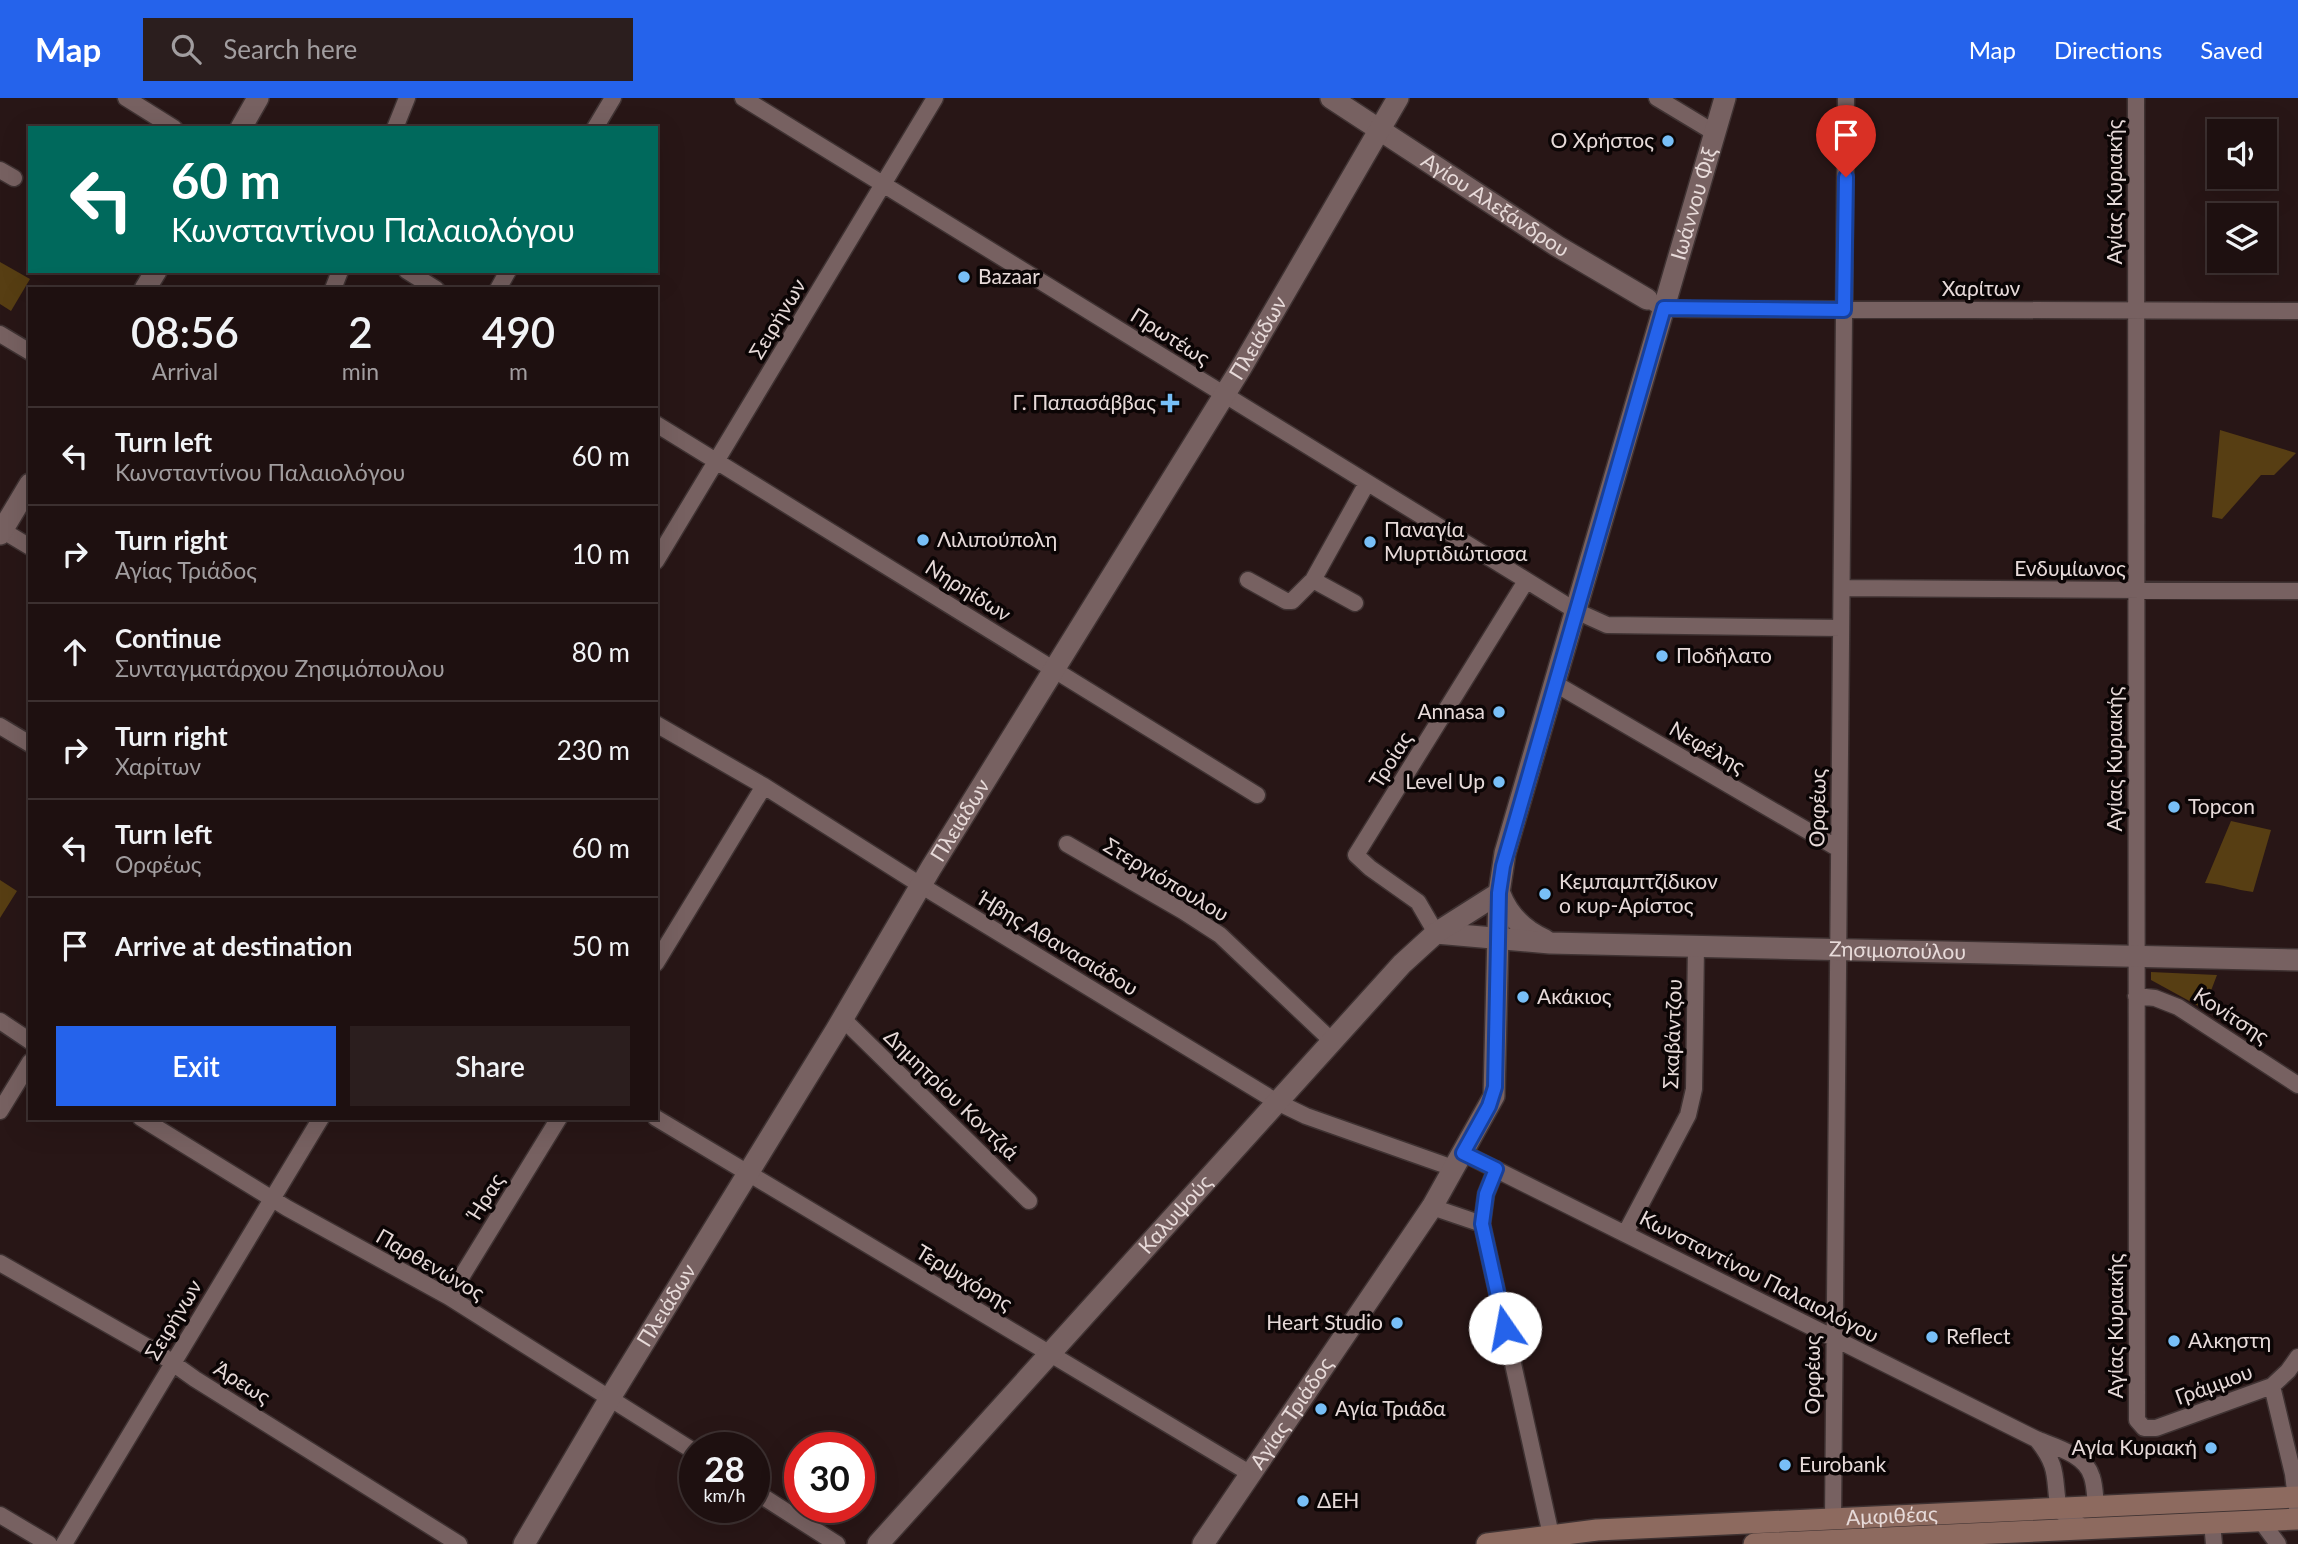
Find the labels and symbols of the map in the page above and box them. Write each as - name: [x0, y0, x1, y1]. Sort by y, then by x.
- pin: [1816, 105, 1876, 177]
- street label: Αγίας Κυριακής: [2101, 119, 2126, 264]
- place label: Ο Χρήστος: [1551, 127, 1654, 152]
- marker: Ο Χρήστος: [1660, 133, 1676, 149]
- street label: Ιωάννου Φιξ: [1664, 144, 1721, 263]
- street label: Αγίου Αλεξάνδρου: [1417, 147, 1574, 261]
- place label: Bazaar: [978, 263, 1040, 288]
- marker: Bazaar: [956, 269, 972, 285]
- street label: Σειρήνων: [743, 274, 810, 363]
- street label: Χαρίτων: [1942, 275, 2021, 300]
- street label: Πλειάδων: [1223, 291, 1291, 384]
- street label: Πρωτέως: [1127, 302, 1215, 370]
- place label: Γ. Παπασάββας: [1012, 389, 1156, 414]
- marker: Γ. Παπασάββας: [1162, 395, 1178, 411]
- place label: Παναγία Μυρτιδιώτισσα: [1384, 516, 1528, 565]
- place label: Λιλιπούπολη: [937, 526, 1057, 551]
- marker: Λιλιπούπολη: [915, 532, 931, 548]
- marker: Παναγία Μυρτιδιώτισσα: [1362, 534, 1378, 550]
- street label: Νηρηίδων: [921, 554, 1016, 626]
- street label: Ενδυμίωνος: [2014, 555, 2126, 580]
- place label: Ποδήλατο: [1676, 642, 1772, 667]
- marker: Ποδήλατο: [1654, 648, 1670, 664]
- street label: Αγίας Κυριακής: [2101, 686, 2126, 831]
- place label: Annasa: [1417, 698, 1485, 723]
- marker: Annasa: [1491, 704, 1507, 720]
- street label: Νεφέλης: [1665, 715, 1750, 778]
- street label: Τροίας: [1363, 726, 1417, 792]
- place label: Level Up: [1405, 768, 1485, 793]
- street label: Ορφέως: [1803, 768, 1830, 848]
- street label: Πλειάδων: [924, 774, 994, 866]
- marker: Level Up: [1491, 774, 1507, 790]
- place label: Topcon: [2188, 793, 2255, 818]
- marker: Topcon: [2166, 799, 2182, 815]
- street label: Στεργιόπουλου: [1100, 832, 1234, 926]
- place label: Κεμπαμπτζίδικον ο κυρ-Αρίστος: [1559, 868, 1718, 917]
- street label: Ήβης Αθανασιάδου: [973, 884, 1143, 1000]
- marker: Κεμπαμπτζίδικον ο κυρ-Αρίστος: [1537, 886, 1553, 902]
- street label: Ζησιμοπούλου: [1829, 935, 1966, 963]
- street label: Σκαβάντζου: [1657, 978, 1686, 1089]
- street label: Κονίτσης: [2190, 981, 2274, 1048]
- place label: Ακάκιος: [1537, 983, 1612, 1008]
- marker: Ακάκιος: [1515, 989, 1531, 1005]
- street label: Δημητρίου Κοντζιά: [880, 1023, 1025, 1165]
- street label: Ήρας: [460, 1168, 509, 1226]
- street label: Καλυψούς: [1132, 1169, 1217, 1258]
- street label: Κωνσταντίνου Παλαιολόγου: [1636, 1204, 1883, 1347]
- street label: Παρθενώνος: [372, 1223, 490, 1305]
- street label: Τερψιχόρης: [912, 1238, 1018, 1315]
- street label: Αγίας Κυριακής: [2102, 1253, 2127, 1398]
- street label: Πλειάδων: [631, 1259, 701, 1351]
- street label: Σειρήνων: [139, 1275, 206, 1364]
- position arrow: [1468, 1291, 1542, 1365]
- place label: Heart Studio: [1266, 1309, 1383, 1334]
- marker: Heart Studio: [1389, 1315, 1405, 1331]
- place label: Reflect: [1946, 1323, 2011, 1348]
- place label: Αλκηστη: [2188, 1327, 2271, 1352]
- marker: Reflect: [1924, 1329, 1940, 1345]
- marker: Αλκηστη: [2166, 1333, 2182, 1349]
- street label: Ορφέως: [1799, 1335, 1824, 1415]
- street label: Αγίας Τριάδος: [1244, 1352, 1337, 1473]
- street label: Άρεως: [210, 1355, 276, 1409]
- street label: Γράμμου: [2171, 1358, 2256, 1409]
- place label: Αγία Τριάδα: [1335, 1395, 1446, 1420]
- marker: Αγία Τριάδα: [1313, 1401, 1329, 1417]
- speed limit sign: 30: [784, 1432, 875, 1523]
- place label: Αγία Κυριακή: [2072, 1434, 2197, 1459]
- marker: Αγία Κυριακή: [2203, 1440, 2219, 1456]
- place label: Eurobank: [1799, 1451, 1886, 1476]
- marker: Eurobank: [1777, 1457, 1793, 1473]
- place label: ΔΕΗ: [1317, 1487, 1359, 1512]
- marker: ΔΕΗ: [1295, 1493, 1311, 1509]
- street label: Αμφιθέας: [1845, 1500, 1938, 1529]

